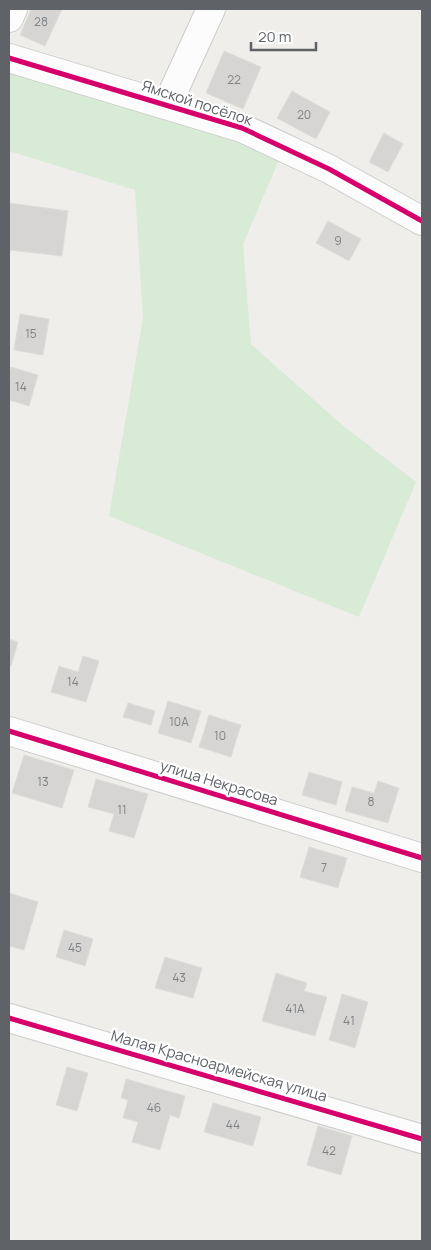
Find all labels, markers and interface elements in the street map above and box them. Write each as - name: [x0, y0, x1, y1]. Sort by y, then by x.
- house number: 28: [34, 13, 48, 30]
- scale bar: [251, 20, 316, 52]
- text: 20 m: [258, 26, 291, 47]
- house number: 22: [227, 71, 241, 88]
- street label: Ямской посёлок: [139, 75, 256, 130]
- house number: 20: [297, 106, 311, 123]
- house number: 9: [334, 232, 342, 249]
- house number: 15: [25, 325, 37, 342]
- house number: 14: [15, 378, 27, 395]
- house number: 14: [67, 673, 79, 690]
- house number: 10А: [169, 713, 189, 730]
- house number: 10: [214, 727, 226, 744]
- street label: улица Некрасова: [158, 755, 281, 810]
- house number: 13: [37, 773, 49, 790]
- house number: 8: [368, 793, 375, 810]
- house number: 11: [117, 801, 127, 818]
- house number: 7: [321, 859, 327, 876]
- house number: 45: [68, 939, 82, 956]
- house number: 43: [172, 969, 186, 986]
- house number: 41А: [285, 1000, 305, 1017]
- house number: 41: [343, 1012, 355, 1029]
- street label: Малая Красноармейская улица: [109, 1025, 330, 1106]
- house number: 46: [147, 1099, 161, 1116]
- house number: 44: [226, 1116, 240, 1133]
- house number: 42: [322, 1142, 336, 1159]

